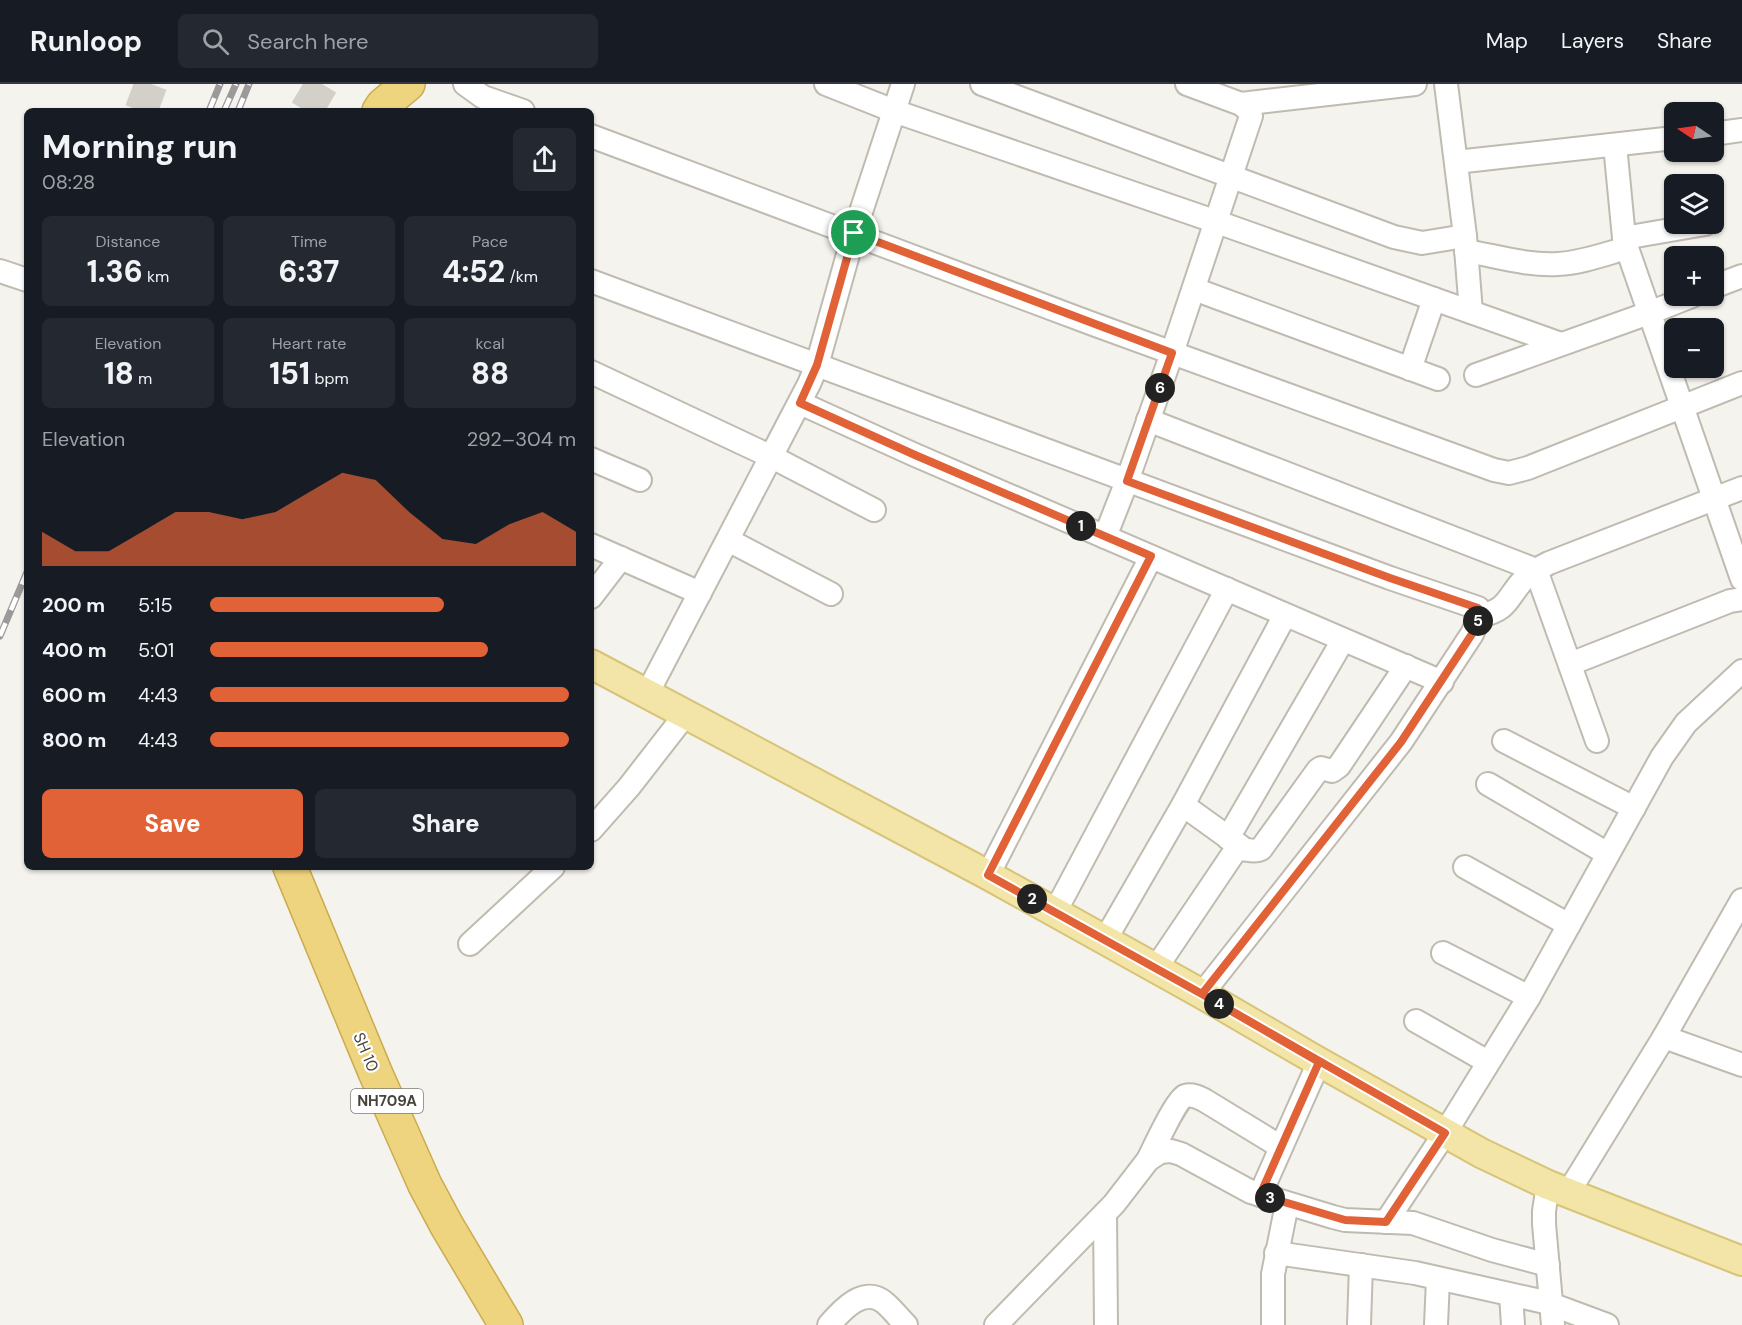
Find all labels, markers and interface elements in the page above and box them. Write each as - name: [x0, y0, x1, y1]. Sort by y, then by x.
- search box: [178, 14, 598, 68]
- text: Runloop: [30, 23, 142, 60]
- icon: search: [199, 25, 232, 58]
- text: Search here: [247, 27, 369, 56]
- text: Map: [1486, 27, 1528, 55]
- text: Layers: [1561, 27, 1624, 55]
- text: Share: [1657, 27, 1712, 55]
- north arrow: [1664, 102, 1724, 162]
- map controls: [1664, 102, 1724, 378]
- text: Morning run: [42, 125, 237, 168]
- button: share: [513, 128, 576, 191]
- text: 08:28: [42, 169, 95, 195]
- button: layers: [1664, 174, 1724, 234]
- pin: [828, 207, 879, 258]
- icon: arrive: [837, 216, 870, 249]
- text: Distance: [96, 231, 160, 252]
- text: Time: [291, 231, 327, 252]
- text: Pace: [472, 231, 508, 252]
- button: +: [1664, 246, 1724, 306]
- text: 1.36: [87, 252, 143, 291]
- text: 6:37: [279, 252, 339, 291]
- text: 4:52: [442, 252, 505, 291]
- text: km: [143, 266, 169, 287]
- text: /km: [505, 266, 538, 287]
- button: −: [1664, 318, 1724, 378]
- text: Elevation: [95, 333, 161, 354]
- text: Heart rate: [272, 333, 346, 354]
- text: kcal: [476, 333, 504, 354]
- text: 18: [104, 354, 134, 393]
- text: 151: [269, 354, 310, 393]
- text: 88: [471, 354, 509, 393]
- text: m: [134, 368, 152, 389]
- text: bpm: [310, 368, 349, 389]
- pin: 6: [1145, 373, 1175, 403]
- text: 6: [1155, 377, 1165, 398]
- text: Elevation: [42, 426, 125, 452]
- text: 292–304 m: [467, 426, 576, 452]
- pin: 1: [1066, 511, 1096, 541]
- text: 1: [1078, 515, 1084, 536]
- text: 200 m: [42, 592, 105, 618]
- text: 5:15: [138, 592, 173, 618]
- pin: 5: [1463, 606, 1493, 636]
- text: 5: [1473, 610, 1483, 631]
- text: 400 m: [42, 637, 107, 663]
- text: 5:01: [138, 637, 174, 663]
- text: 600 m: [42, 682, 106, 708]
- text: 4:43: [138, 682, 178, 708]
- text: 800 m: [42, 727, 106, 753]
- text: 4:43: [138, 727, 178, 753]
- button: Save: [42, 789, 303, 858]
- button: Share: [315, 789, 576, 858]
- pin: 2: [1017, 884, 1047, 914]
- text: 2: [1027, 888, 1037, 909]
- pin: 4: [1204, 989, 1234, 1019]
- text: 4: [1214, 993, 1224, 1014]
- street label: SH 10: [348, 1029, 384, 1075]
- road number: NH709A: [351, 1089, 423, 1113]
- pin: 3: [1255, 1183, 1285, 1213]
- text: 3: [1265, 1187, 1275, 1208]

